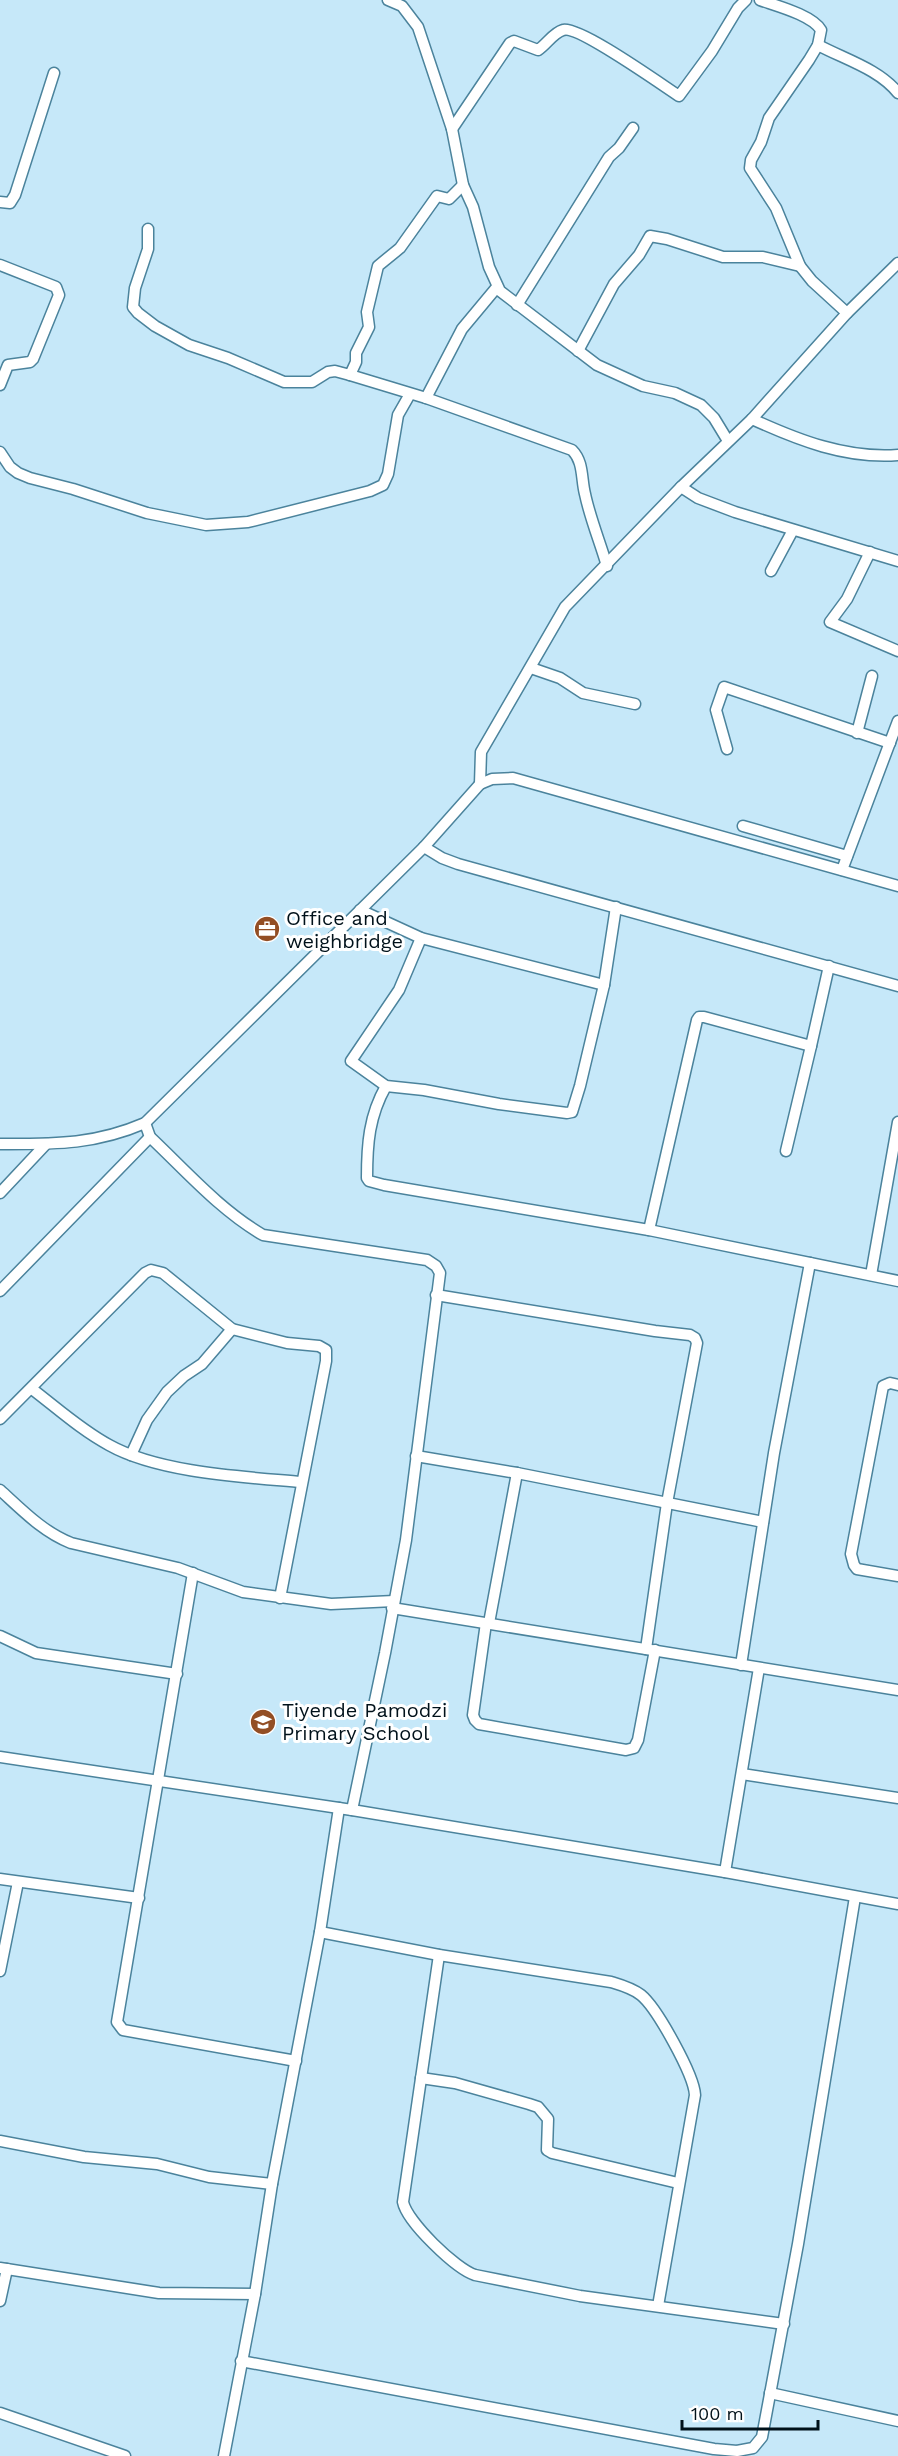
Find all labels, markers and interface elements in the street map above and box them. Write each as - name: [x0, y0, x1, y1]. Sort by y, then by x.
- place label: Office and weighbridge: [286, 906, 403, 953]
- office icon: Office and weighbridge: [252, 914, 282, 944]
- place label: Tiyende Pamodzi Primary School: [282, 1698, 447, 1745]
- school or university icon: Tiyende Pamodzi Primary School: [248, 1707, 278, 1737]
- scale bar: [682, 2393, 818, 2431]
- text: 100 m: [691, 2403, 744, 2424]

